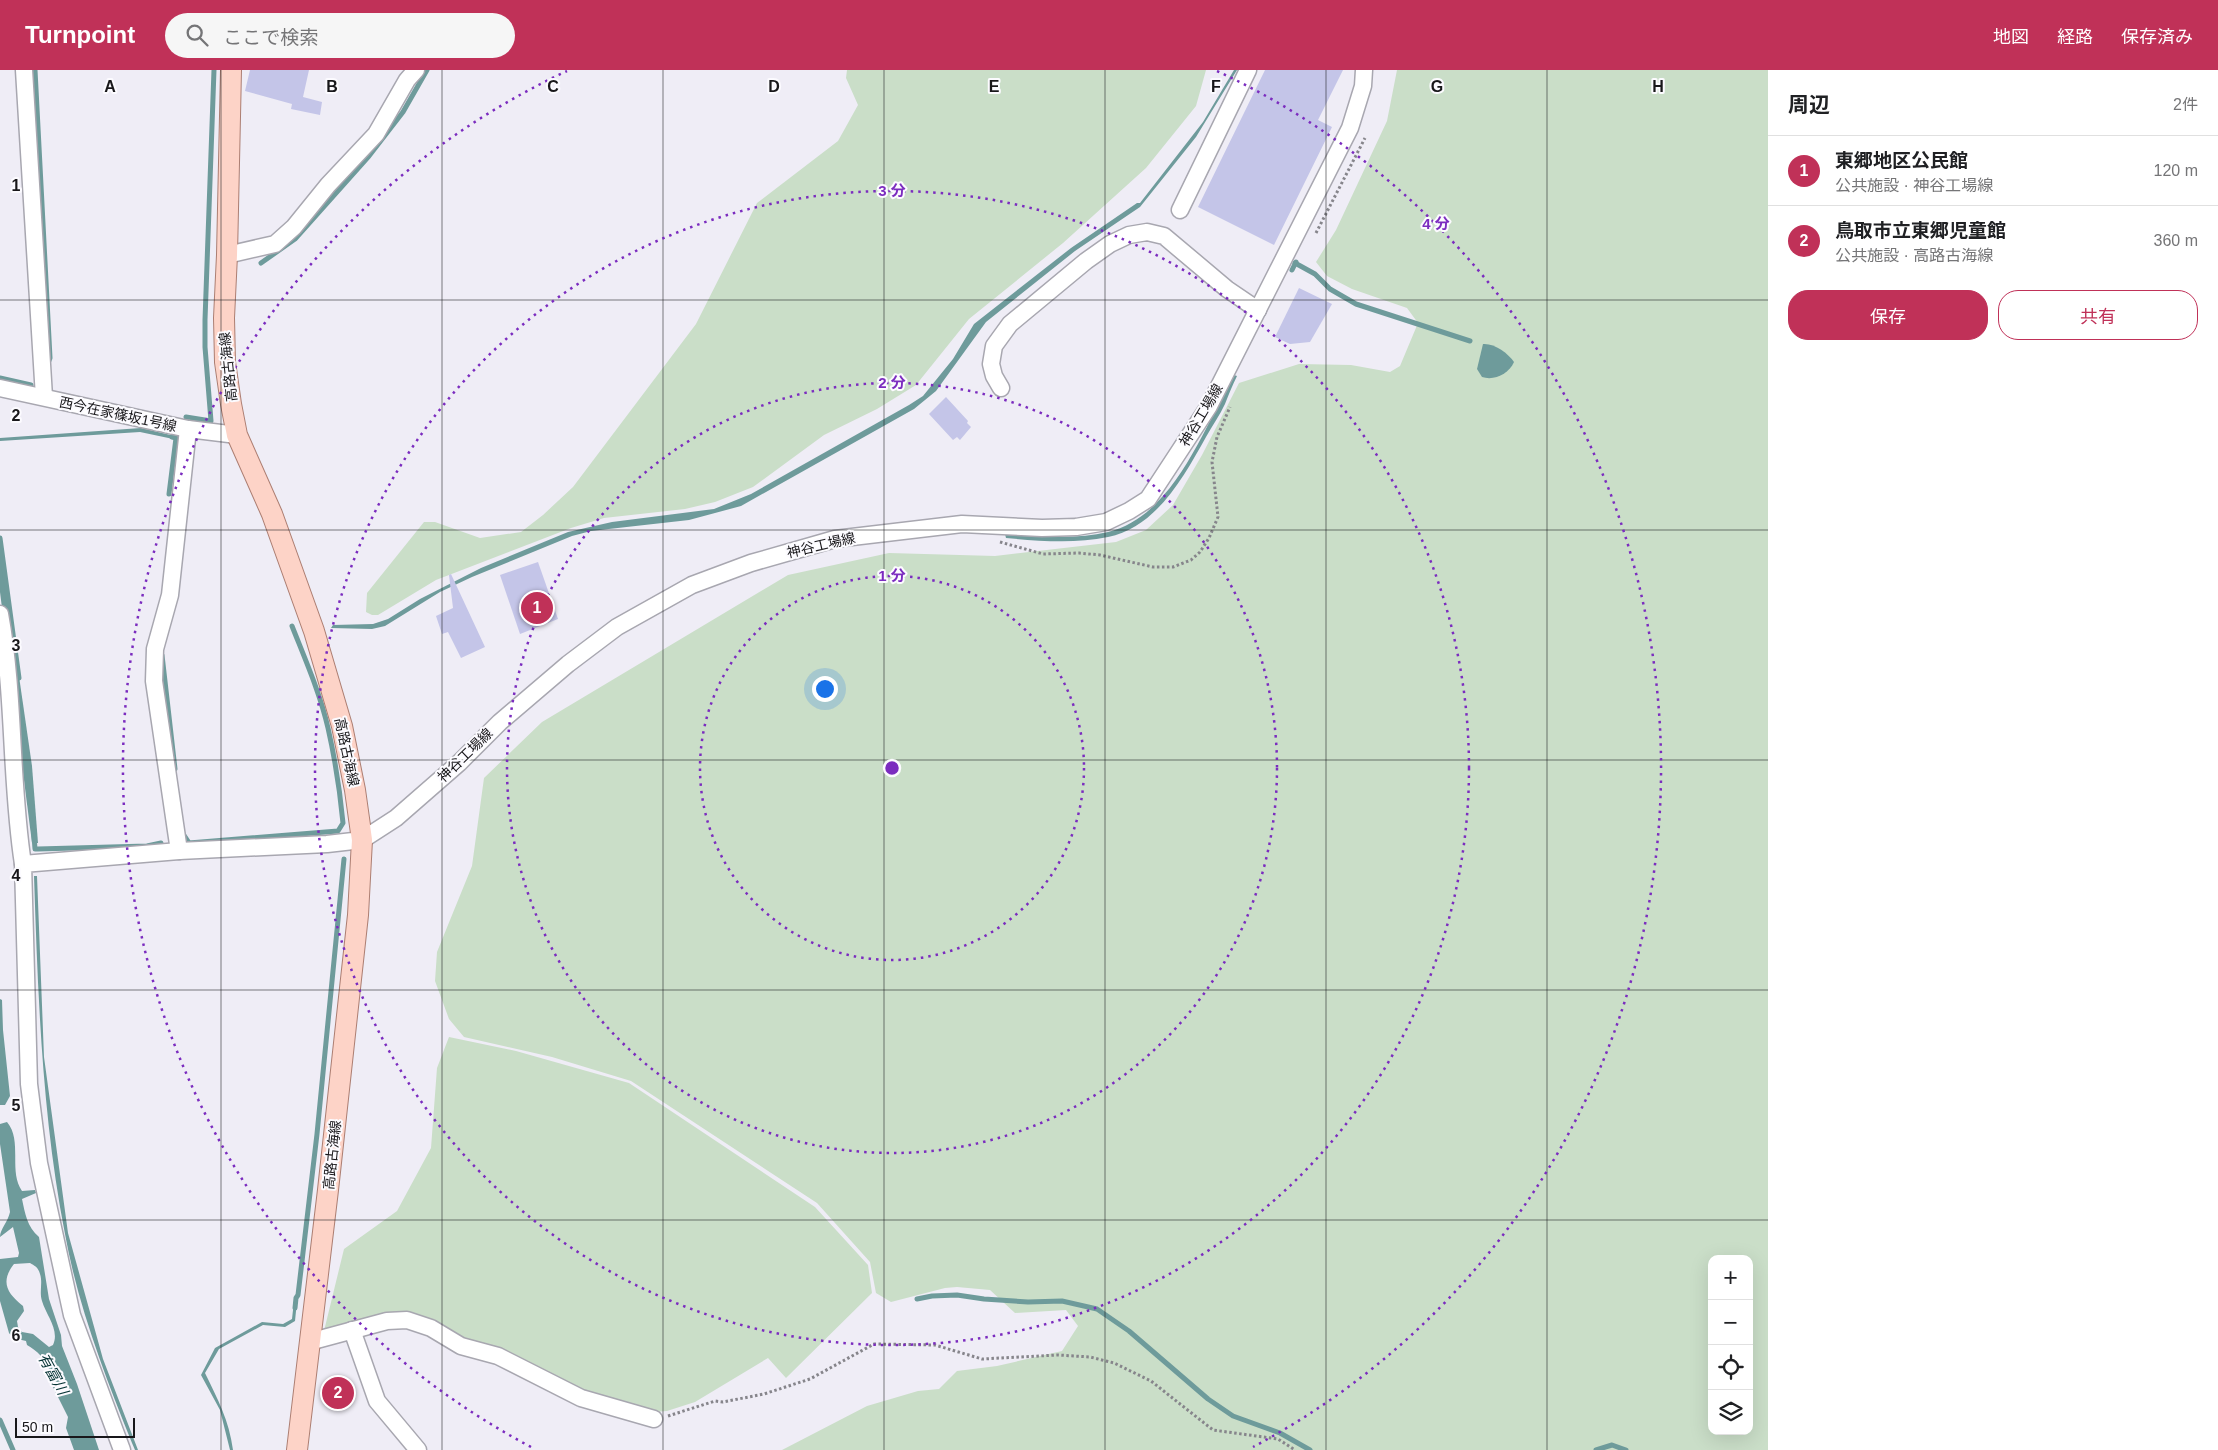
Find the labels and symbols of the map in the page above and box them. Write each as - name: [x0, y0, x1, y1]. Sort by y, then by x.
- text: A: [104, 78, 116, 95]
- text: B: [326, 78, 338, 95]
- text: C: [547, 78, 559, 95]
- text: D: [768, 78, 780, 95]
- text: E: [989, 78, 1000, 95]
- text: F: [1211, 78, 1221, 95]
- text: G: [1431, 78, 1443, 95]
- text: H: [1652, 78, 1664, 95]
- text: 1: [12, 177, 21, 194]
- text: 3 分: [878, 182, 906, 199]
- text: 4 分: [1422, 215, 1450, 232]
- street label: 高路古海線: [216, 331, 240, 403]
- text: 2 分: [878, 374, 906, 391]
- street label: 神谷工場線: [1176, 381, 1226, 449]
- street label: 西今在家篠坂1号線: [58, 394, 178, 434]
- text: 2: [12, 407, 21, 424]
- street label: 神谷工場線: [785, 529, 857, 561]
- text: 1 分: [878, 567, 906, 584]
- pin: 1: [521, 589, 553, 627]
- text: 3: [12, 637, 21, 654]
- your location: [812, 676, 838, 702]
- street label: 高路古海線: [332, 716, 362, 788]
- street label: 神谷工場線: [434, 725, 496, 785]
- centre of rings: [883, 759, 901, 777]
- text: 4: [12, 867, 21, 884]
- text: 5: [12, 1097, 21, 1114]
- street label: 高路古海線: [320, 1119, 344, 1191]
- text: 6: [12, 1327, 21, 1344]
- water label: 有富川: [35, 1350, 73, 1399]
- pin: 2: [322, 1374, 354, 1412]
- scale bar: [15, 1415, 135, 1438]

